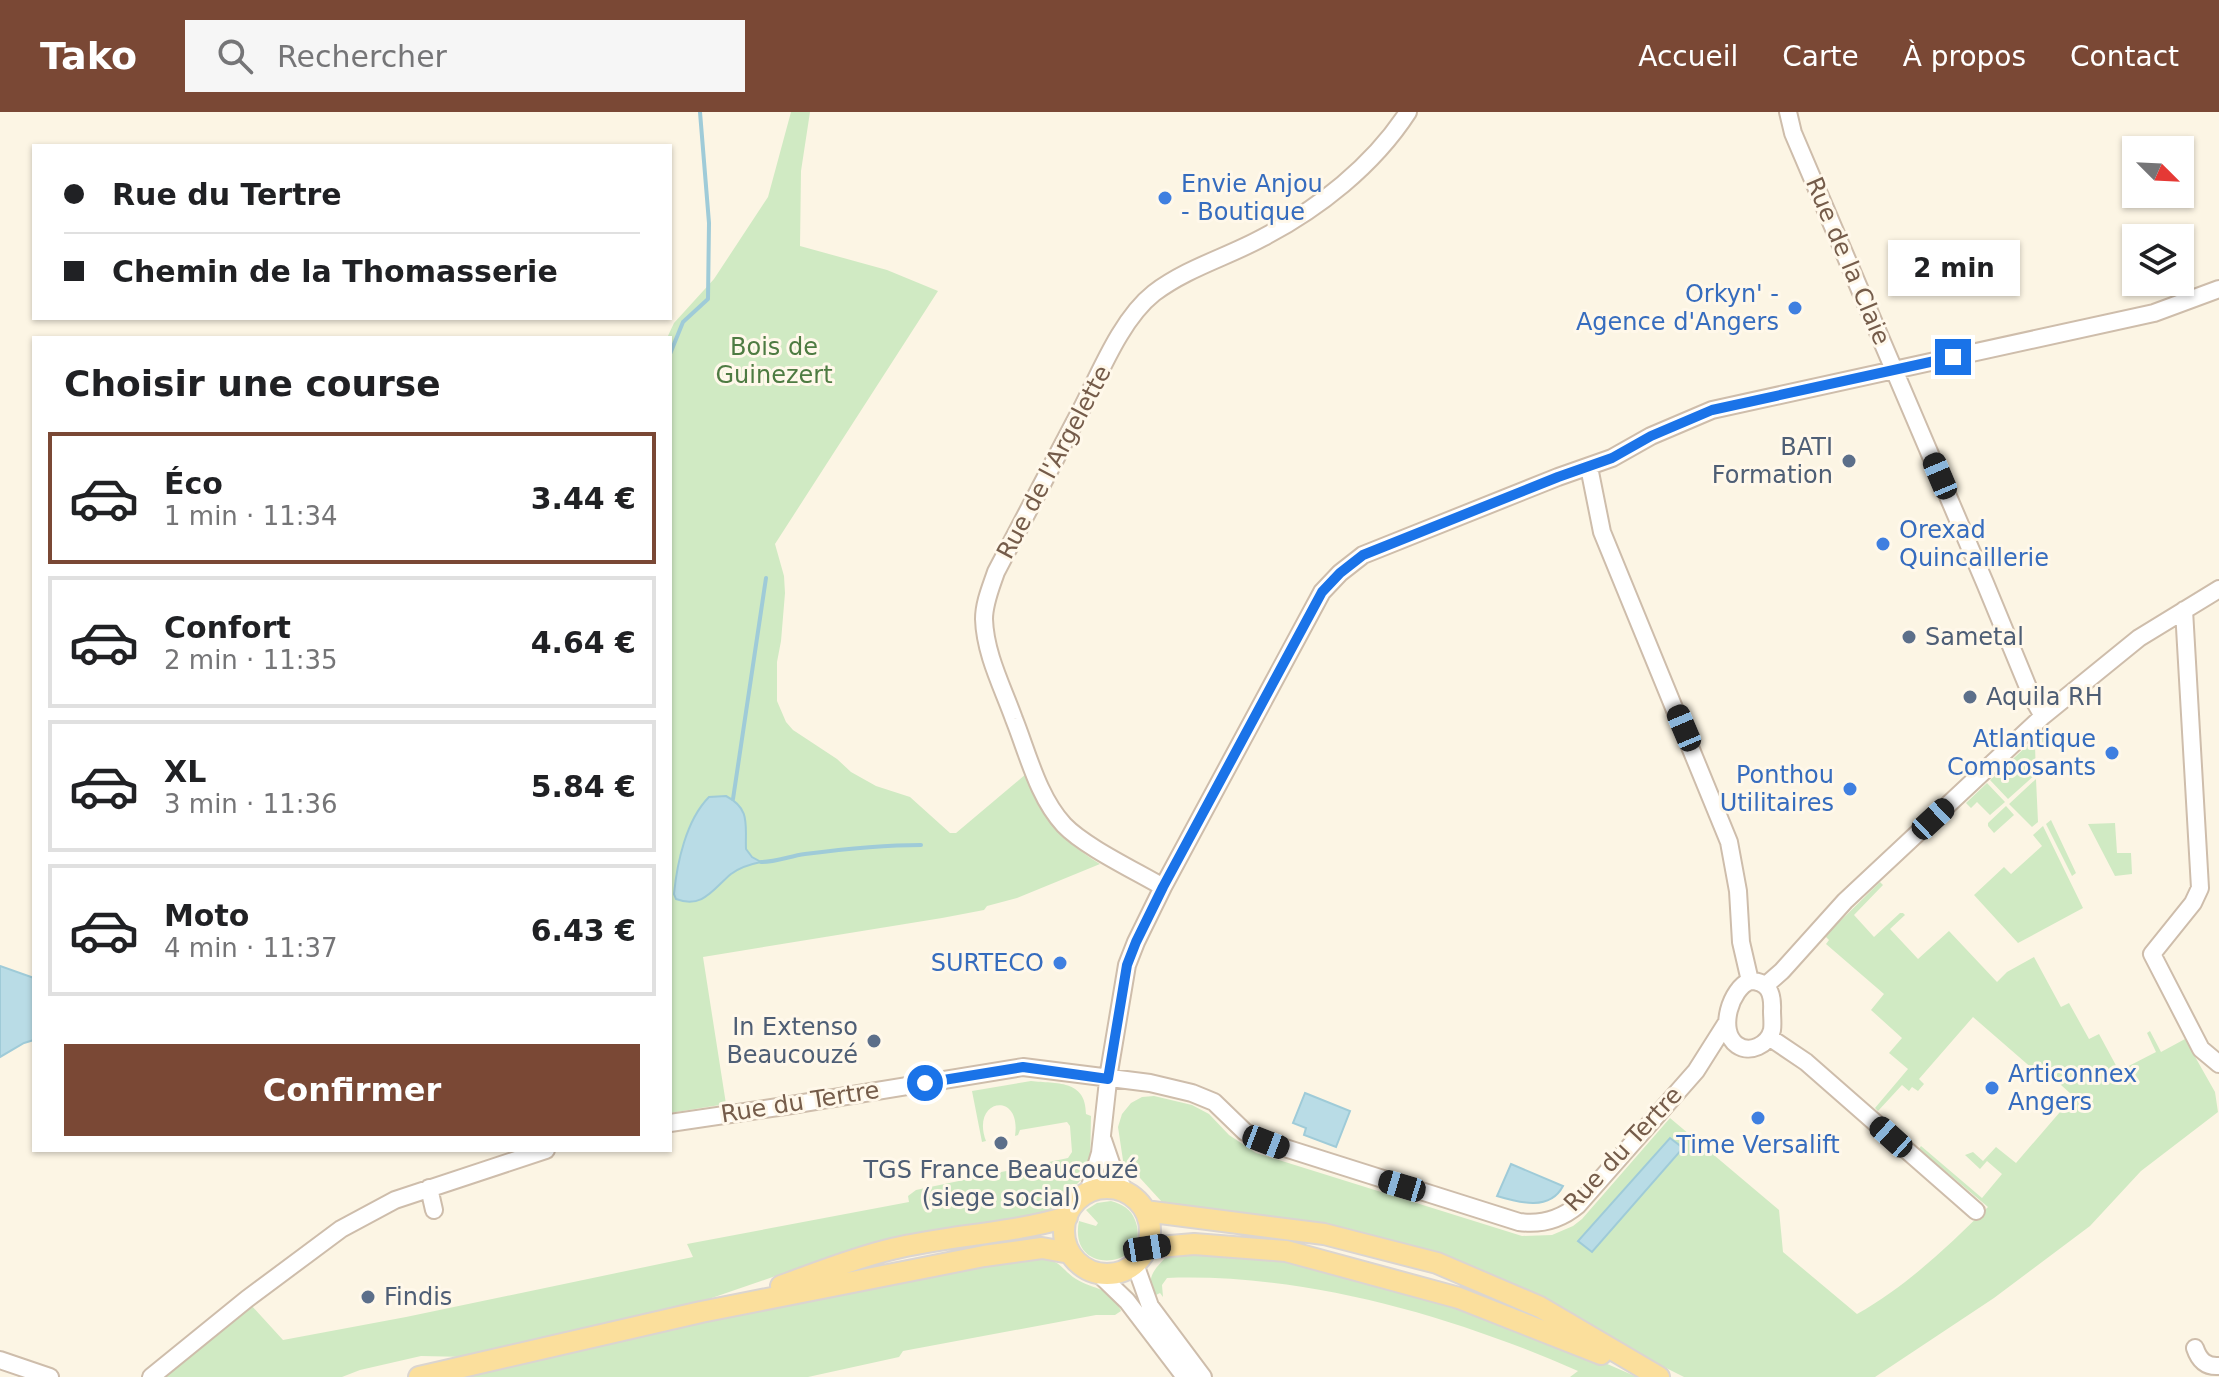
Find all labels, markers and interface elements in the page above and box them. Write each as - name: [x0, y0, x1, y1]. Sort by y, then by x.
- search box: [185, 20, 745, 92]
- text: Tako: [40, 34, 137, 78]
- icon: search: [213, 34, 257, 78]
- text: Rechercher: [277, 39, 447, 74]
- text: Accueil: [1638, 40, 1738, 73]
- text: Carte: [1782, 40, 1859, 73]
- text: À propos: [1903, 40, 2026, 73]
- text: Contact: [2070, 40, 2179, 73]
- north arrow: [2122, 136, 2194, 208]
- map controls: [2122, 136, 2194, 296]
- place label: Envie Anjou - Boutique: [1181, 170, 1323, 226]
- street label: Rue de la Claie: [1800, 173, 1896, 349]
- text: Rue du Tertre: [112, 177, 342, 212]
- marker: Envie Anjou - Boutique: [1156, 189, 1174, 207]
- button: layers: [2122, 224, 2194, 296]
- callout: 2 min: [1887, 241, 2019, 297]
- text: 2 min: [1913, 253, 1995, 283]
- text: Chemin de la Thomasserie: [112, 254, 558, 289]
- place label: Orkyn' - Agence d'Angers: [1576, 280, 1779, 336]
- marker: Orkyn' - Agence d'Angers: [1786, 299, 1804, 317]
- park label: Bois de Guinezert: [715, 333, 833, 389]
- route end: [1935, 339, 1971, 375]
- street label: Rue de l'Argelette: [991, 361, 1117, 563]
- text: Choisir une course: [64, 363, 441, 404]
- place label: BATI Formation: [1712, 433, 1833, 489]
- car: [1920, 449, 1960, 503]
- marker: BATI Formation: [1840, 452, 1858, 470]
- icon: car: [68, 462, 140, 534]
- text: Éco: [164, 466, 223, 501]
- text: 3.44 €: [531, 481, 636, 516]
- text: 1 min · 11:34: [164, 501, 338, 531]
- place label: Orexad Quincaillerie: [1899, 516, 2049, 572]
- marker: Orexad Quincaillerie: [1874, 535, 1892, 553]
- icon: car: [68, 606, 140, 678]
- text: Confort: [164, 610, 291, 645]
- place label: Sametal: [1925, 623, 2024, 651]
- text: 4.64 €: [531, 625, 636, 660]
- marker: Sametal: [1900, 628, 1918, 646]
- text: 2 min · 11:35: [164, 645, 338, 675]
- place label: Aquila RH: [1986, 683, 2103, 711]
- marker: Aquila RH: [1961, 688, 1979, 706]
- car: [1664, 701, 1704, 755]
- place label: Atlantique Composants: [1947, 725, 2096, 781]
- marker: Atlantique Composants: [2103, 744, 2121, 762]
- icon: car: [68, 750, 140, 822]
- text: XL: [164, 754, 206, 789]
- place label: Ponthou Utilitaires: [1720, 761, 1834, 817]
- text: 5.84 €: [531, 769, 636, 804]
- marker: Ponthou Utilitaires: [1841, 780, 1859, 798]
- text: 3 min · 11:36: [164, 789, 338, 819]
- car: [1907, 794, 1959, 844]
- icon: car: [68, 894, 140, 966]
- text: Moto: [164, 898, 249, 933]
- text: 6.43 €: [531, 913, 636, 948]
- text: 4 min · 11:37: [164, 933, 338, 963]
- place label: SURTECO: [931, 949, 1044, 977]
- marker: SURTECO: [1051, 954, 1069, 972]
- place label: In Extenso Beaucouzé: [726, 1013, 858, 1069]
- marker: In Extenso Beaucouzé: [865, 1032, 883, 1050]
- button: Confirmer: [64, 1044, 640, 1136]
- place label: Articonnex Angers: [2008, 1060, 2137, 1116]
- route start: [907, 1065, 943, 1101]
- street label: Rue du Tertre: [719, 1076, 881, 1128]
- marker: Articonnex Angers: [1983, 1079, 2001, 1097]
- street label: Rue du Tertre: [1558, 1081, 1688, 1217]
- marker: Time Versalift: [1749, 1109, 1767, 1127]
- car: [1865, 1112, 1917, 1162]
- car: [1239, 1122, 1293, 1162]
- place label: Time Versalift: [1675, 1131, 1840, 1159]
- marker: TGS France Beaucouzé (siege social): [992, 1134, 1010, 1152]
- place label: TGS France Beaucouzé (siege social): [862, 1156, 1139, 1212]
- car: [1376, 1168, 1428, 1204]
- car: [1121, 1232, 1173, 1264]
- place label: Findis: [384, 1283, 452, 1311]
- marker: Findis: [359, 1288, 377, 1306]

